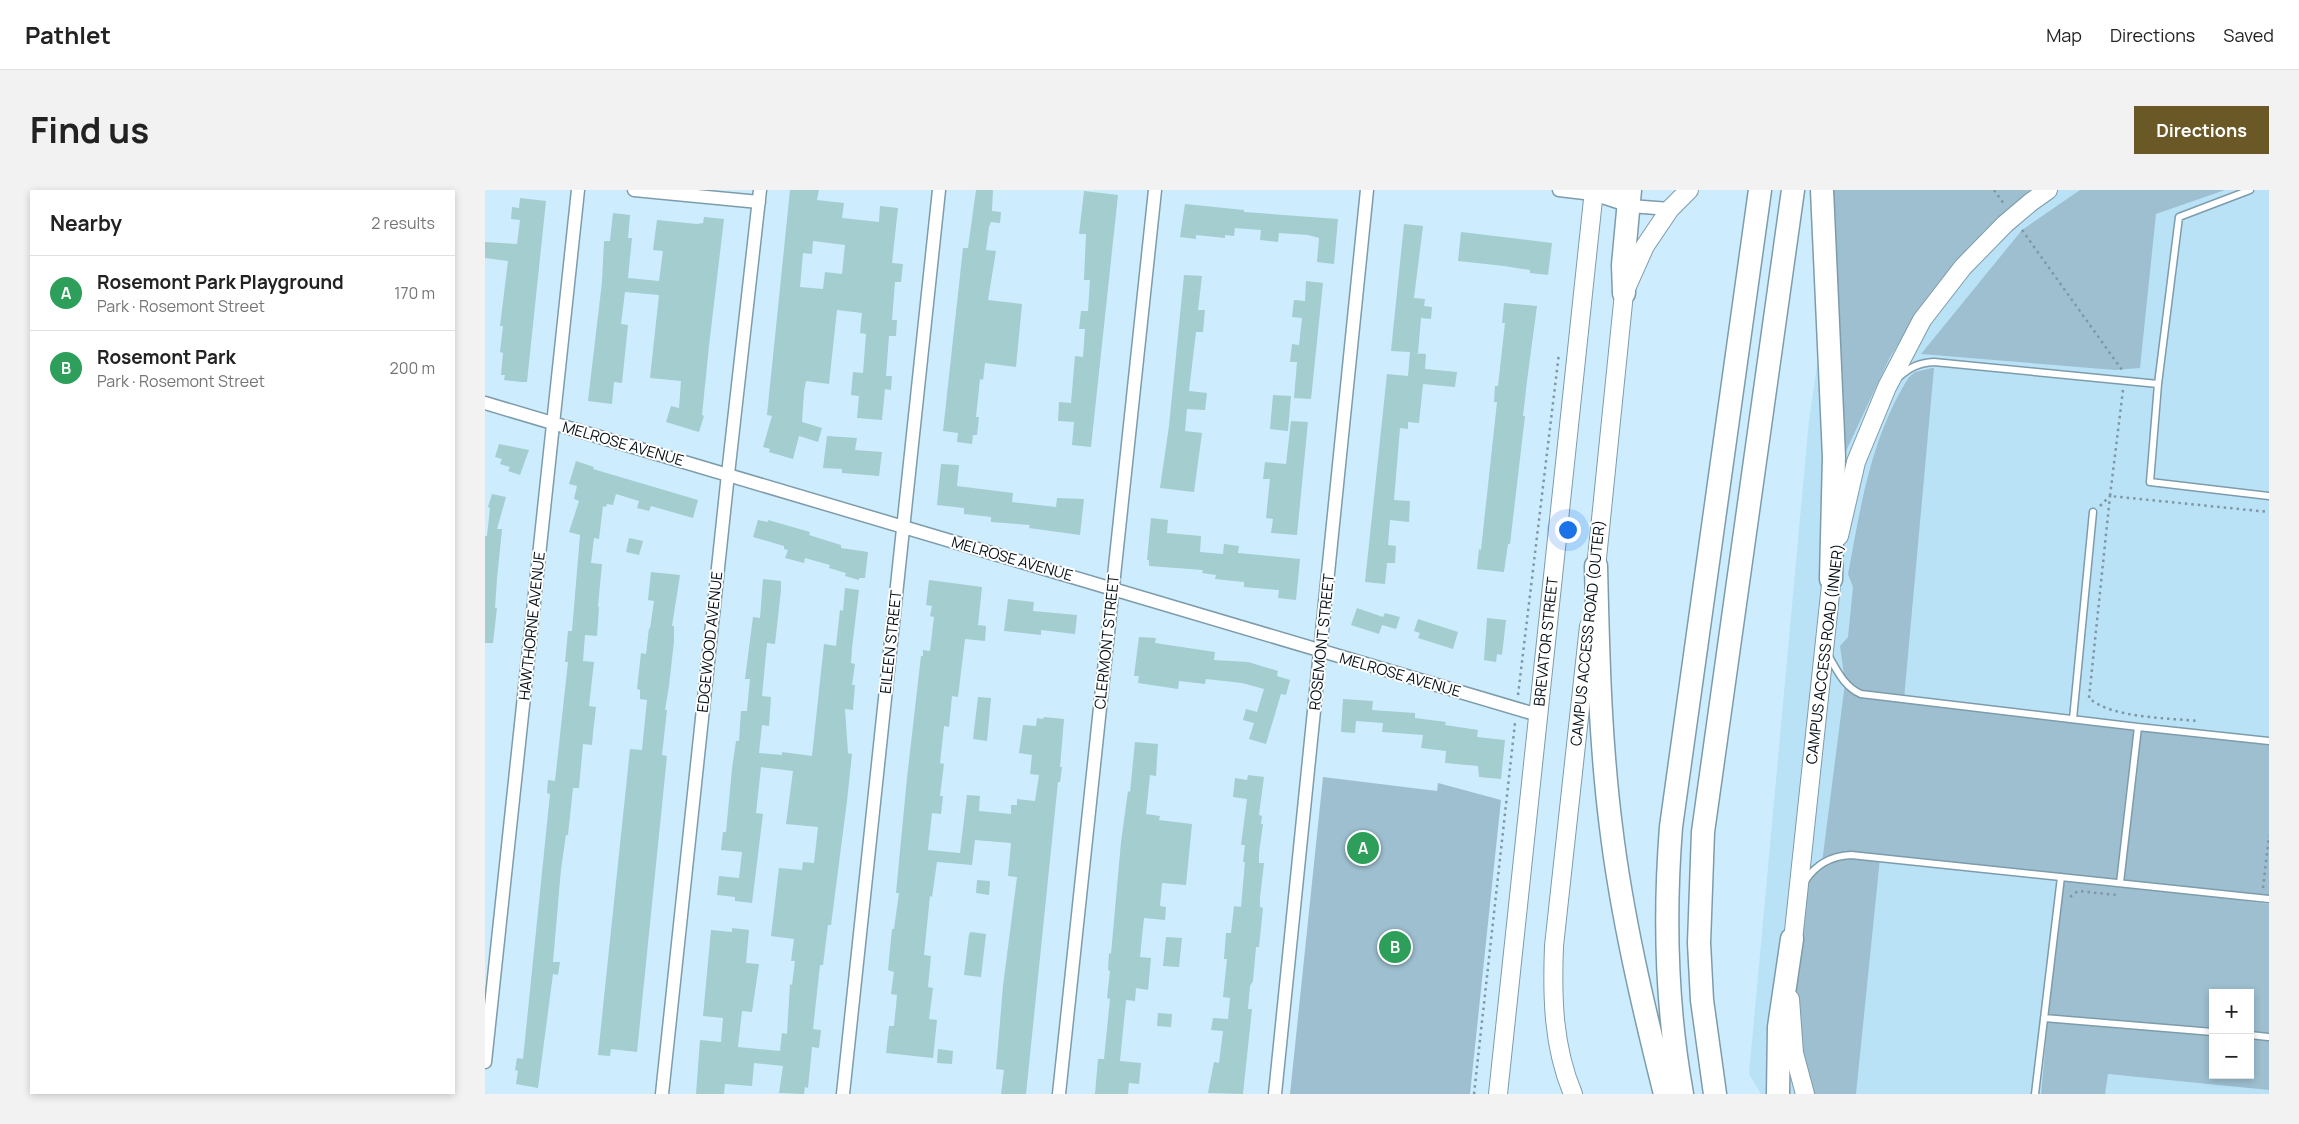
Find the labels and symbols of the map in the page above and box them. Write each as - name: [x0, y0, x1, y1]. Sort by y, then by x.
- street label: MELROSE AVENUE: [560, 416, 686, 471]
- your location: [1555, 517, 1581, 543]
- street label: CAMPUS ACCESS ROAD (OUTER): [1565, 519, 1610, 747]
- street label: MELROSE AVENUE: [949, 531, 1075, 586]
- street label: CAMPUS ACCESS ROAD (INNER): [1801, 543, 1848, 765]
- street label: HAWTHORNE AVENUE: [513, 551, 550, 701]
- street label: EDGEWOOD AVENUE: [692, 570, 727, 713]
- street label: ROSEMONT STREET: [1304, 573, 1339, 711]
- street label: CLERMONT STREET: [1089, 574, 1124, 710]
- street label: BREVATOR STREET: [1528, 576, 1563, 707]
- street label: EILEEN STREET: [875, 589, 906, 695]
- street label: MELROSE AVENUE: [1337, 647, 1463, 702]
- pin: A: [1347, 829, 1379, 867]
- pin: B: [1379, 928, 1411, 966]

